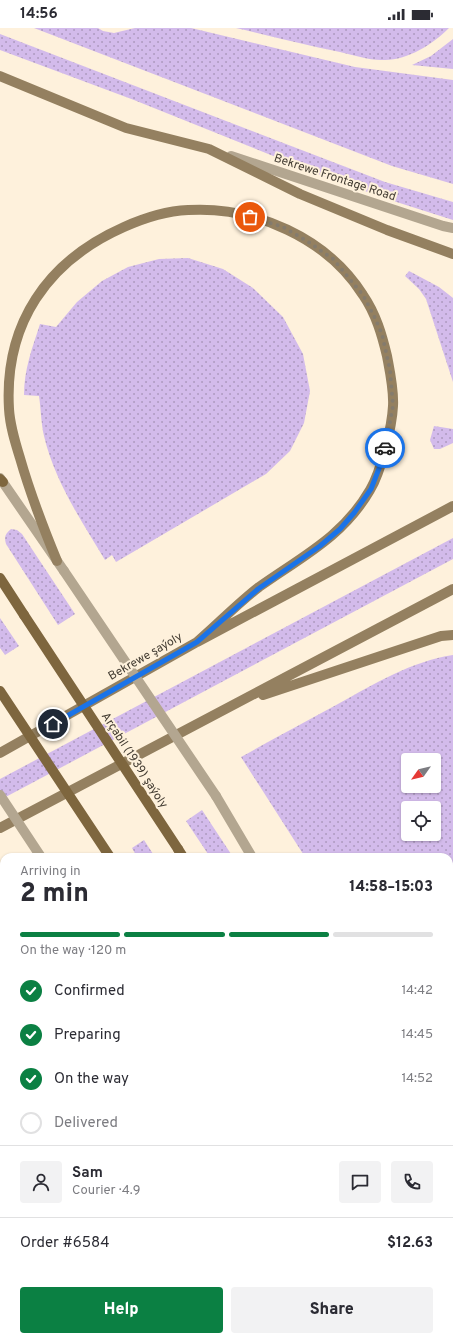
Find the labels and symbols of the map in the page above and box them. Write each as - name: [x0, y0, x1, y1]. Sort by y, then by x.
- street label: Bekrewe Frontage Road: [272, 151, 398, 205]
- pin: [233, 200, 267, 234]
- courier: [365, 428, 405, 468]
- street label: Bekrewe şaýoly: [105, 629, 186, 685]
- pin: [36, 707, 70, 741]
- street label: Arçabil (1939) şaýoly: [97, 710, 171, 812]
- north arrow: [401, 753, 441, 793]

